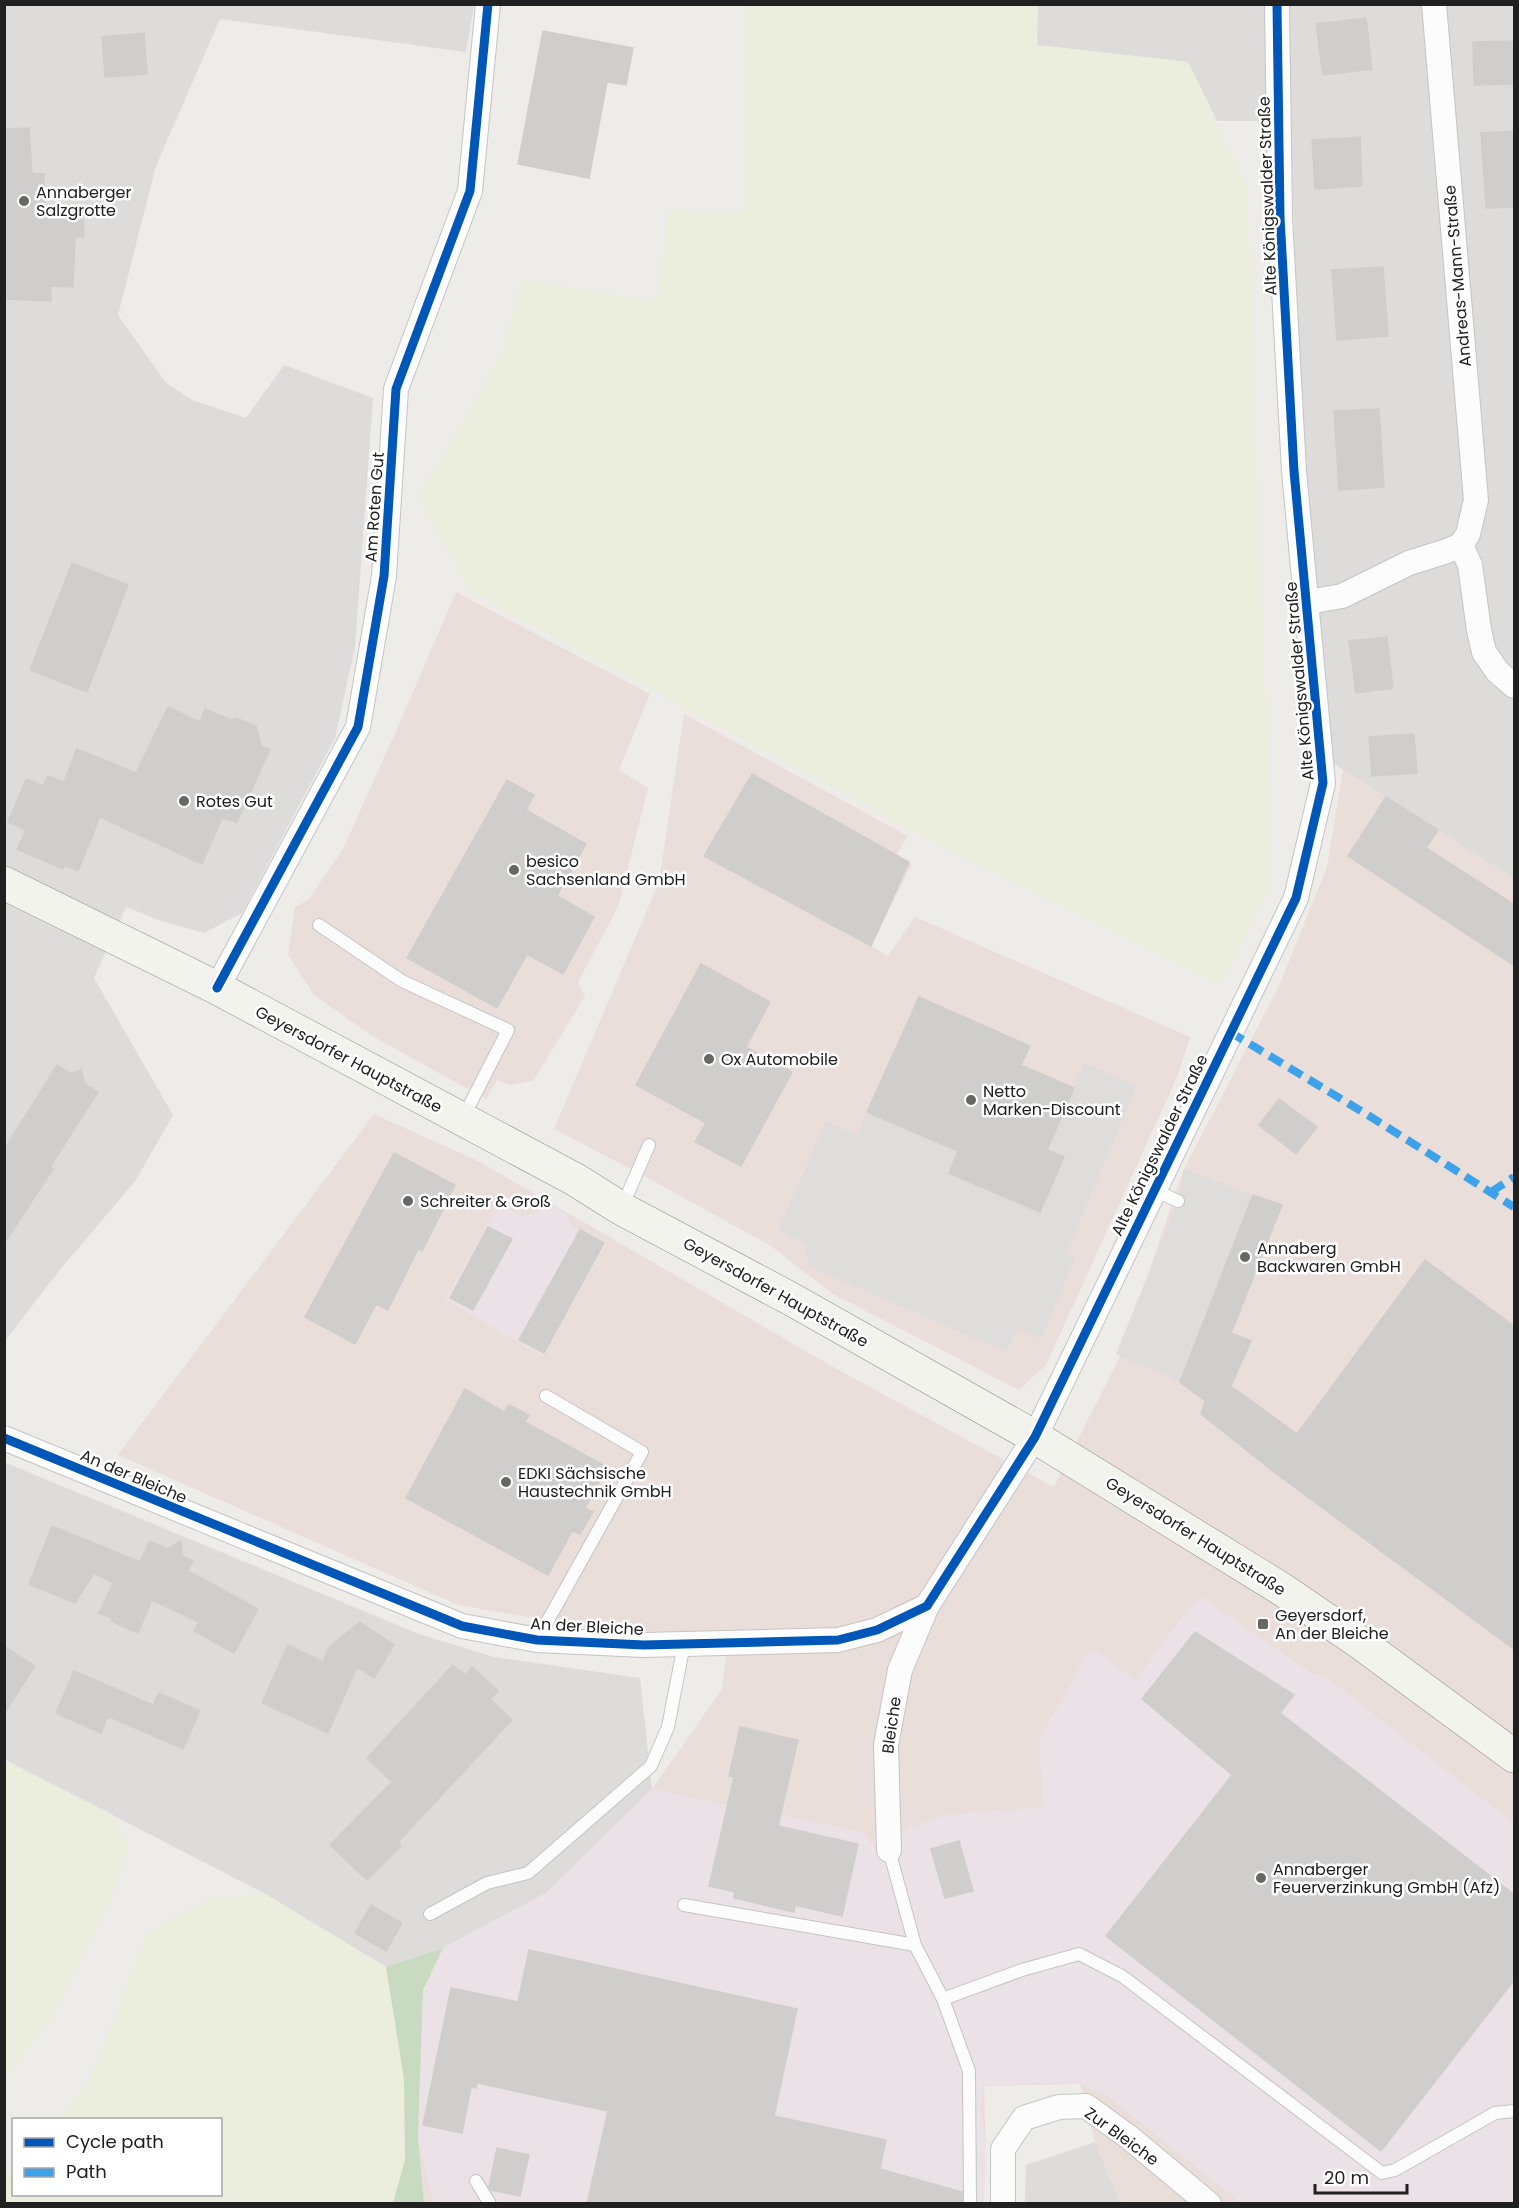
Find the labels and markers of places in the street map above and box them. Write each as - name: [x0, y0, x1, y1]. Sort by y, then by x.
- place label: Annaberger Salzgrotte: [36, 181, 132, 222]
- marker: Annaberger Salzgrotte: [17, 194, 31, 208]
- place label: Rotes Gut: [196, 790, 273, 813]
- marker: Rotes Gut: [177, 794, 191, 808]
- place label: besico Sachsenland GmbH: [526, 850, 686, 891]
- marker: besico Sachsenland GmbH: [507, 863, 521, 877]
- place label: Ox Automobile: [721, 1048, 838, 1071]
- marker: Ox Automobile: [702, 1052, 716, 1066]
- place label: Netto Marken-Discount: [983, 1080, 1121, 1121]
- marker: Netto Marken-Discount: [964, 1093, 978, 1107]
- place label: Schreiter & Groß: [420, 1190, 551, 1213]
- marker: Schreiter & Groß: [401, 1194, 415, 1208]
- place label: Annaberg Backwaren GmbH: [1257, 1237, 1401, 1278]
- marker: Annaberg Backwaren GmbH: [1238, 1250, 1252, 1264]
- place label: EDKI Sächsische Haustechnik GmbH: [518, 1462, 672, 1503]
- marker: EDKI Sächsische Haustechnik GmbH: [499, 1475, 513, 1489]
- place label: Geyersdorf, An der Bleiche: [1275, 1604, 1389, 1645]
- marker: Geyersdorf, An der Bleiche: [1256, 1617, 1270, 1631]
- place label: Annaberger Feuerverzinkung GmbH (Afz): [1273, 1858, 1500, 1899]
- marker: Annaberger Feuerverzinkung GmbH (Afz): [1254, 1871, 1268, 1885]

